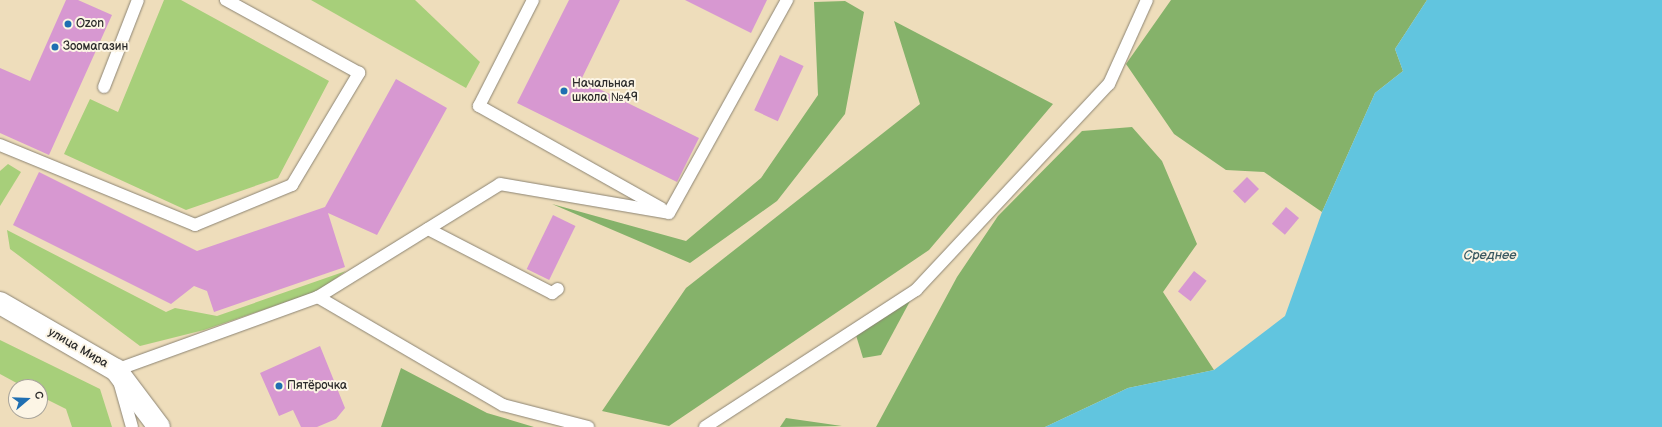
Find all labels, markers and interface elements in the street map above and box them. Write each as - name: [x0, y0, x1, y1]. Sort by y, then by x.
- place label: Ozon: [76, 17, 104, 31]
- marker: Ozon: [63, 19, 73, 29]
- place label: Зоомагазин: [63, 40, 128, 54]
- marker: Зоомагазин: [50, 42, 60, 52]
- place label: Начальная школа №49: [572, 77, 638, 105]
- marker: Начальная школа №49: [559, 86, 569, 96]
- water label: Среднее: [1463, 247, 1517, 263]
- street label: улица Мира: [45, 325, 111, 371]
- north arrow: [8, 379, 48, 419]
- place label: Пятёрочка: [287, 379, 347, 393]
- marker: Пятёрочка: [274, 381, 284, 391]
- text: С: [31, 390, 46, 401]

